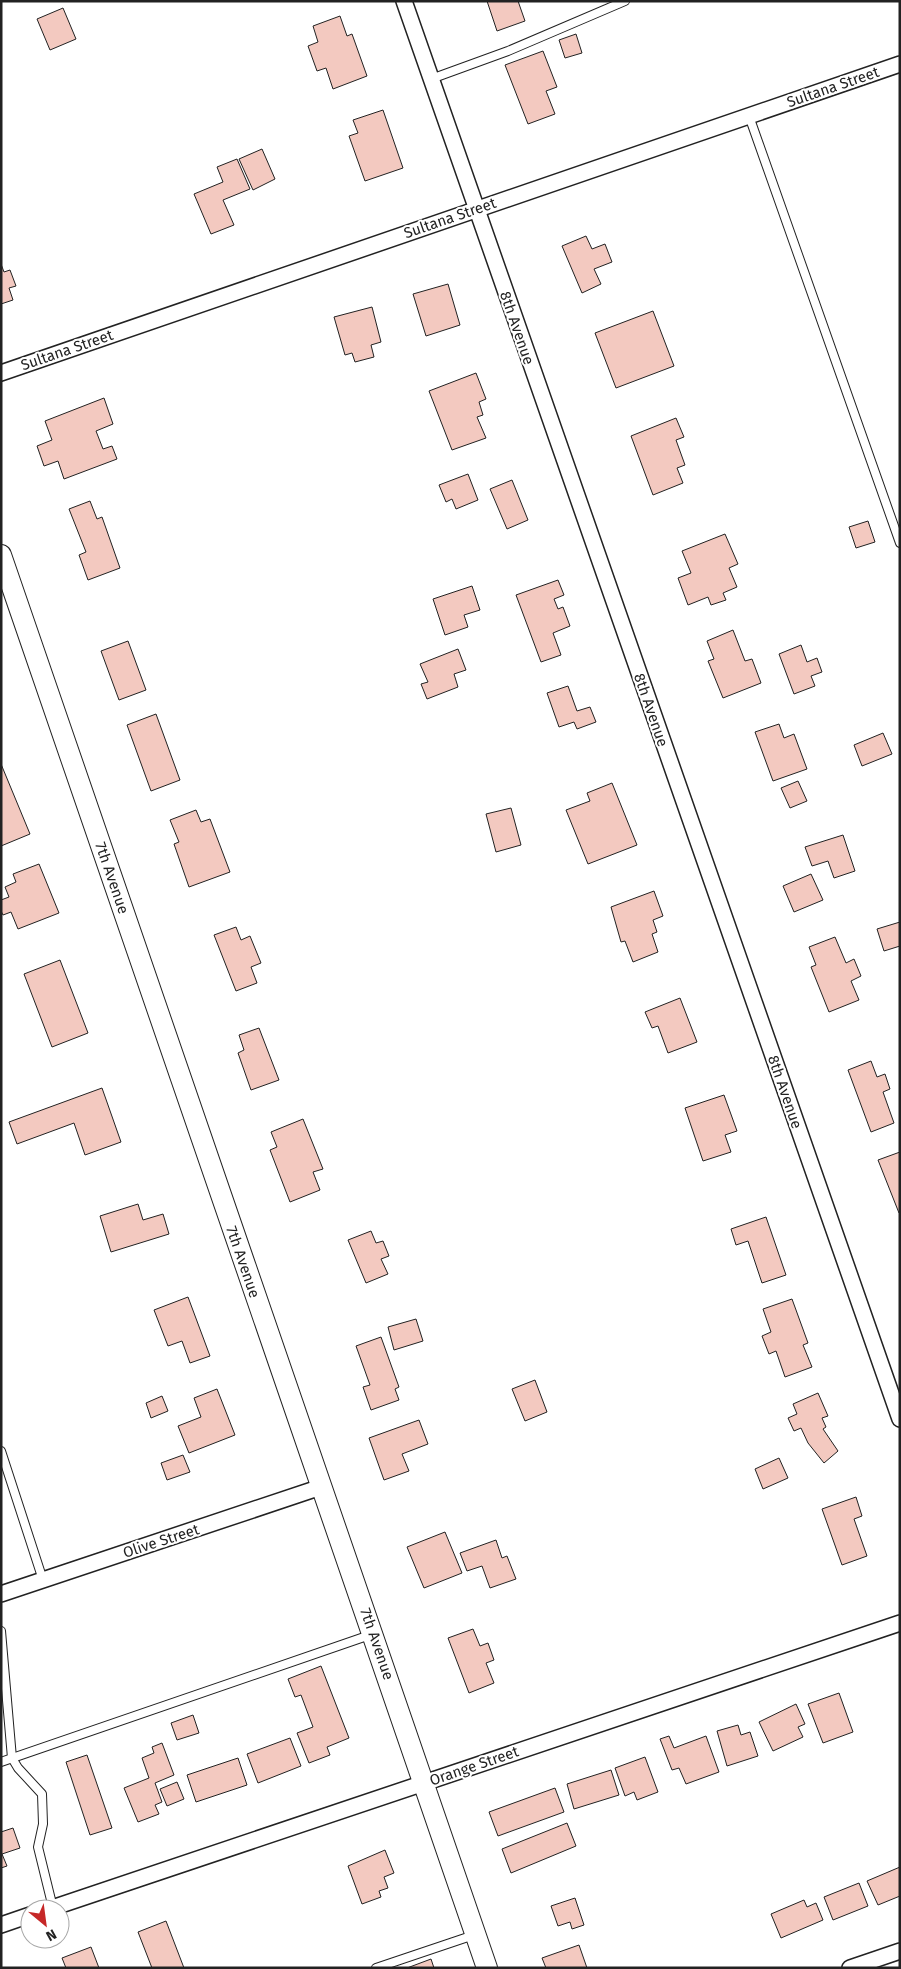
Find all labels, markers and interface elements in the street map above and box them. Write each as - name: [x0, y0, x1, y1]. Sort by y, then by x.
- street label: Sultana Street: [784, 63, 882, 111]
- street label: Sultana Street: [401, 194, 499, 242]
- street label: 8th Avenue: [496, 289, 538, 367]
- street label: Sultana Street: [18, 326, 116, 374]
- street label: 8th Avenue: [630, 671, 672, 749]
- street label: 7th Avenue: [91, 840, 133, 916]
- street label: 8th Avenue: [764, 1053, 806, 1131]
- street label: 7th Avenue: [222, 1224, 264, 1300]
- street label: Olive Street: [121, 1520, 202, 1562]
- street label: 7th Avenue: [356, 1606, 398, 1682]
- street label: Orange Street: [427, 1742, 521, 1790]
- north arrow: [20, 1899, 70, 1949]
- text: N: [43, 1925, 59, 1945]

